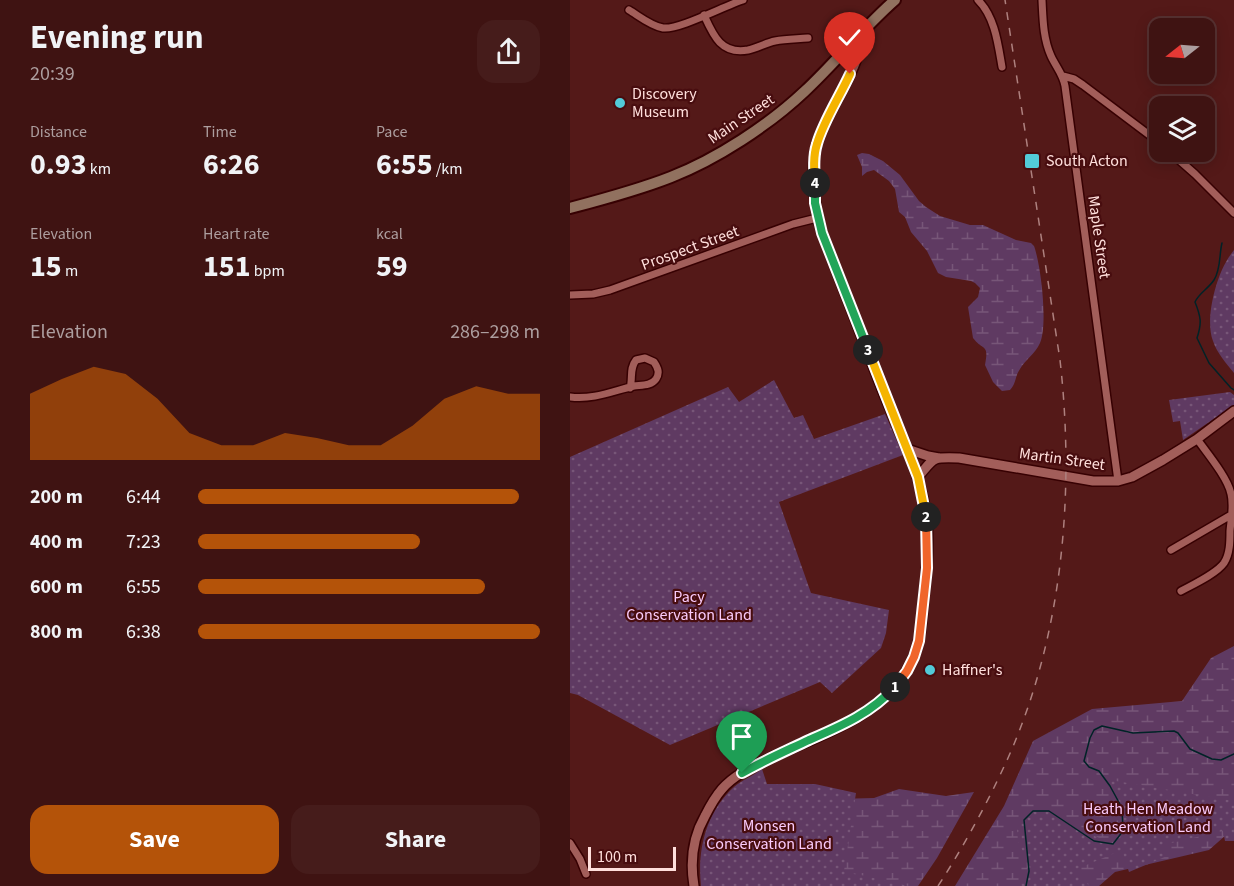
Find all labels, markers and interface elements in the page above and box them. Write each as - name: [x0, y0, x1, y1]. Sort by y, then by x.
- pin: [824, 12, 875, 74]
- text: Evening run: [30, 14, 204, 61]
- north arrow: [1149, 18, 1215, 84]
- map controls: [1149, 18, 1215, 162]
- button: share: [477, 20, 540, 83]
- icon: check: [833, 21, 866, 54]
- text: 20:39: [30, 60, 75, 88]
- place label: Discovery Museum: [632, 83, 697, 123]
- street label: Main Street: [703, 88, 779, 149]
- marker: Discovery Museum: [613, 96, 627, 110]
- button: layers: [1149, 96, 1215, 162]
- text: Distance: [30, 121, 87, 143]
- text: Time: [203, 121, 237, 143]
- text: Pace: [376, 121, 407, 143]
- text: 0.93: [30, 143, 87, 186]
- text: 6:26: [203, 143, 260, 186]
- text: 6:55: [376, 143, 433, 186]
- place label: South Acton: [1046, 150, 1128, 172]
- marker: South Acton: [1023, 152, 1041, 170]
- text: km: [87, 158, 111, 180]
- text: /km: [433, 158, 463, 180]
- pin: 4: [800, 168, 830, 198]
- text: 4: [811, 172, 819, 194]
- street label: Maple Street: [1082, 194, 1116, 281]
- street label: Prospect Street: [638, 220, 742, 276]
- text: Elevation: [30, 223, 92, 245]
- text: Heart rate: [203, 223, 270, 245]
- text: kcal: [376, 223, 403, 245]
- text: 15: [30, 245, 62, 288]
- text: 151: [203, 245, 251, 288]
- text: 59: [376, 245, 408, 288]
- text: m: [62, 260, 78, 282]
- text: bpm: [251, 260, 285, 282]
- text: Elevation: [30, 318, 108, 346]
- text: 286–298 m: [450, 318, 540, 346]
- pin: 3: [853, 335, 883, 365]
- text: 3: [864, 339, 872, 361]
- street label: Martin Street: [1018, 442, 1107, 476]
- text: 200 m: [30, 483, 83, 511]
- text: 6:44: [126, 483, 161, 511]
- pin: 2: [911, 502, 941, 532]
- text: 2: [922, 506, 930, 528]
- text: 400 m: [30, 528, 83, 556]
- text: 7:23: [126, 528, 161, 556]
- text: 600 m: [30, 573, 83, 601]
- text: 6:55: [126, 573, 161, 601]
- park label: Pacy Conservation Land: [626, 586, 752, 626]
- text: 800 m: [30, 618, 83, 646]
- text: 6:38: [126, 618, 161, 646]
- place label: Haffner's: [942, 659, 1003, 681]
- marker: Haffner's: [923, 663, 937, 677]
- pin: 1: [880, 672, 910, 702]
- text: 1: [891, 676, 899, 698]
- pin: [716, 711, 767, 773]
- icon: arrive: [725, 720, 758, 753]
- park label: Heath Hen Meadow Conservation Land: [1083, 798, 1214, 838]
- button: Save: [30, 805, 279, 874]
- button: Share: [291, 805, 540, 874]
- park label: Monsen Conservation Land: [706, 815, 832, 855]
- scale bar: [588, 844, 676, 872]
- text: 100 m: [597, 846, 637, 868]

